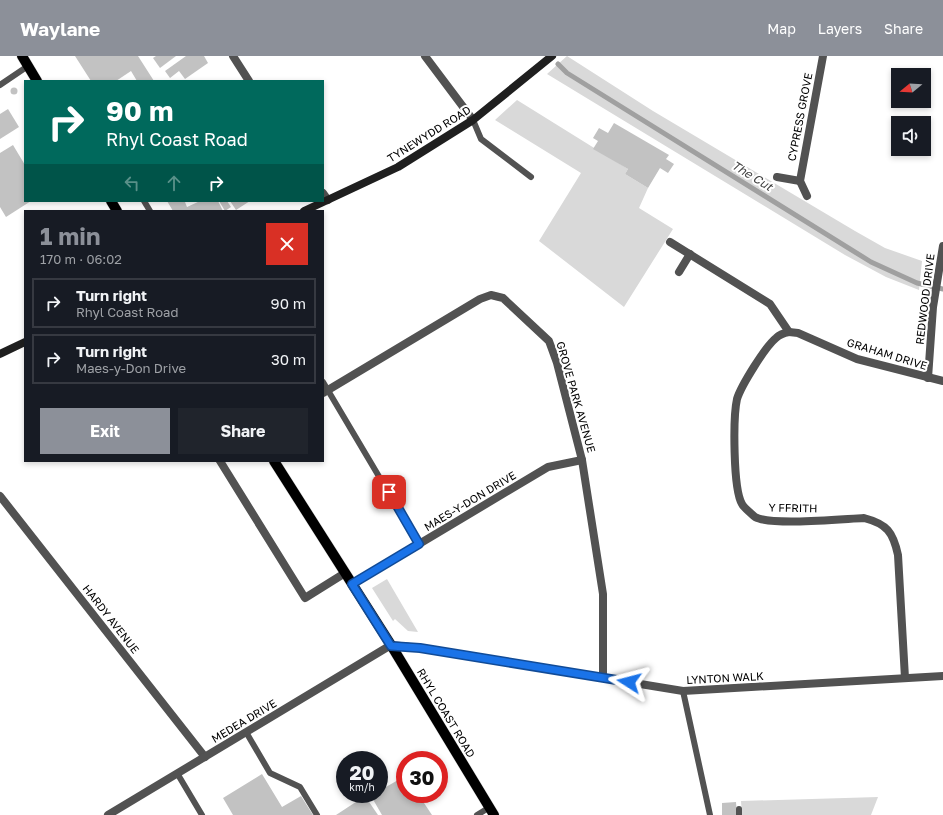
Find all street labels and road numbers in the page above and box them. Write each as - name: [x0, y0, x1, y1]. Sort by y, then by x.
- street label: CYPRESS GROVE: [785, 71, 814, 162]
- street label: TYNEWYDD ROAD: [385, 103, 473, 164]
- street label: REDWOOD DRIVE: [912, 252, 937, 345]
- street label: GRAHAM DRIVE: [845, 335, 929, 372]
- street label: GROVE PARK AVENUE: [554, 340, 599, 454]
- street label: MAES-Y-DON DRIVE: [421, 468, 518, 533]
- street label: Y FFRITH: [768, 501, 818, 514]
- street label: HARDY AVENUE: [80, 582, 143, 656]
- street label: RHYL COAST ROAD: [415, 666, 478, 760]
- street label: LYNTON WALK: [686, 669, 764, 686]
- street label: MEDEA DRIVE: [209, 696, 279, 745]

